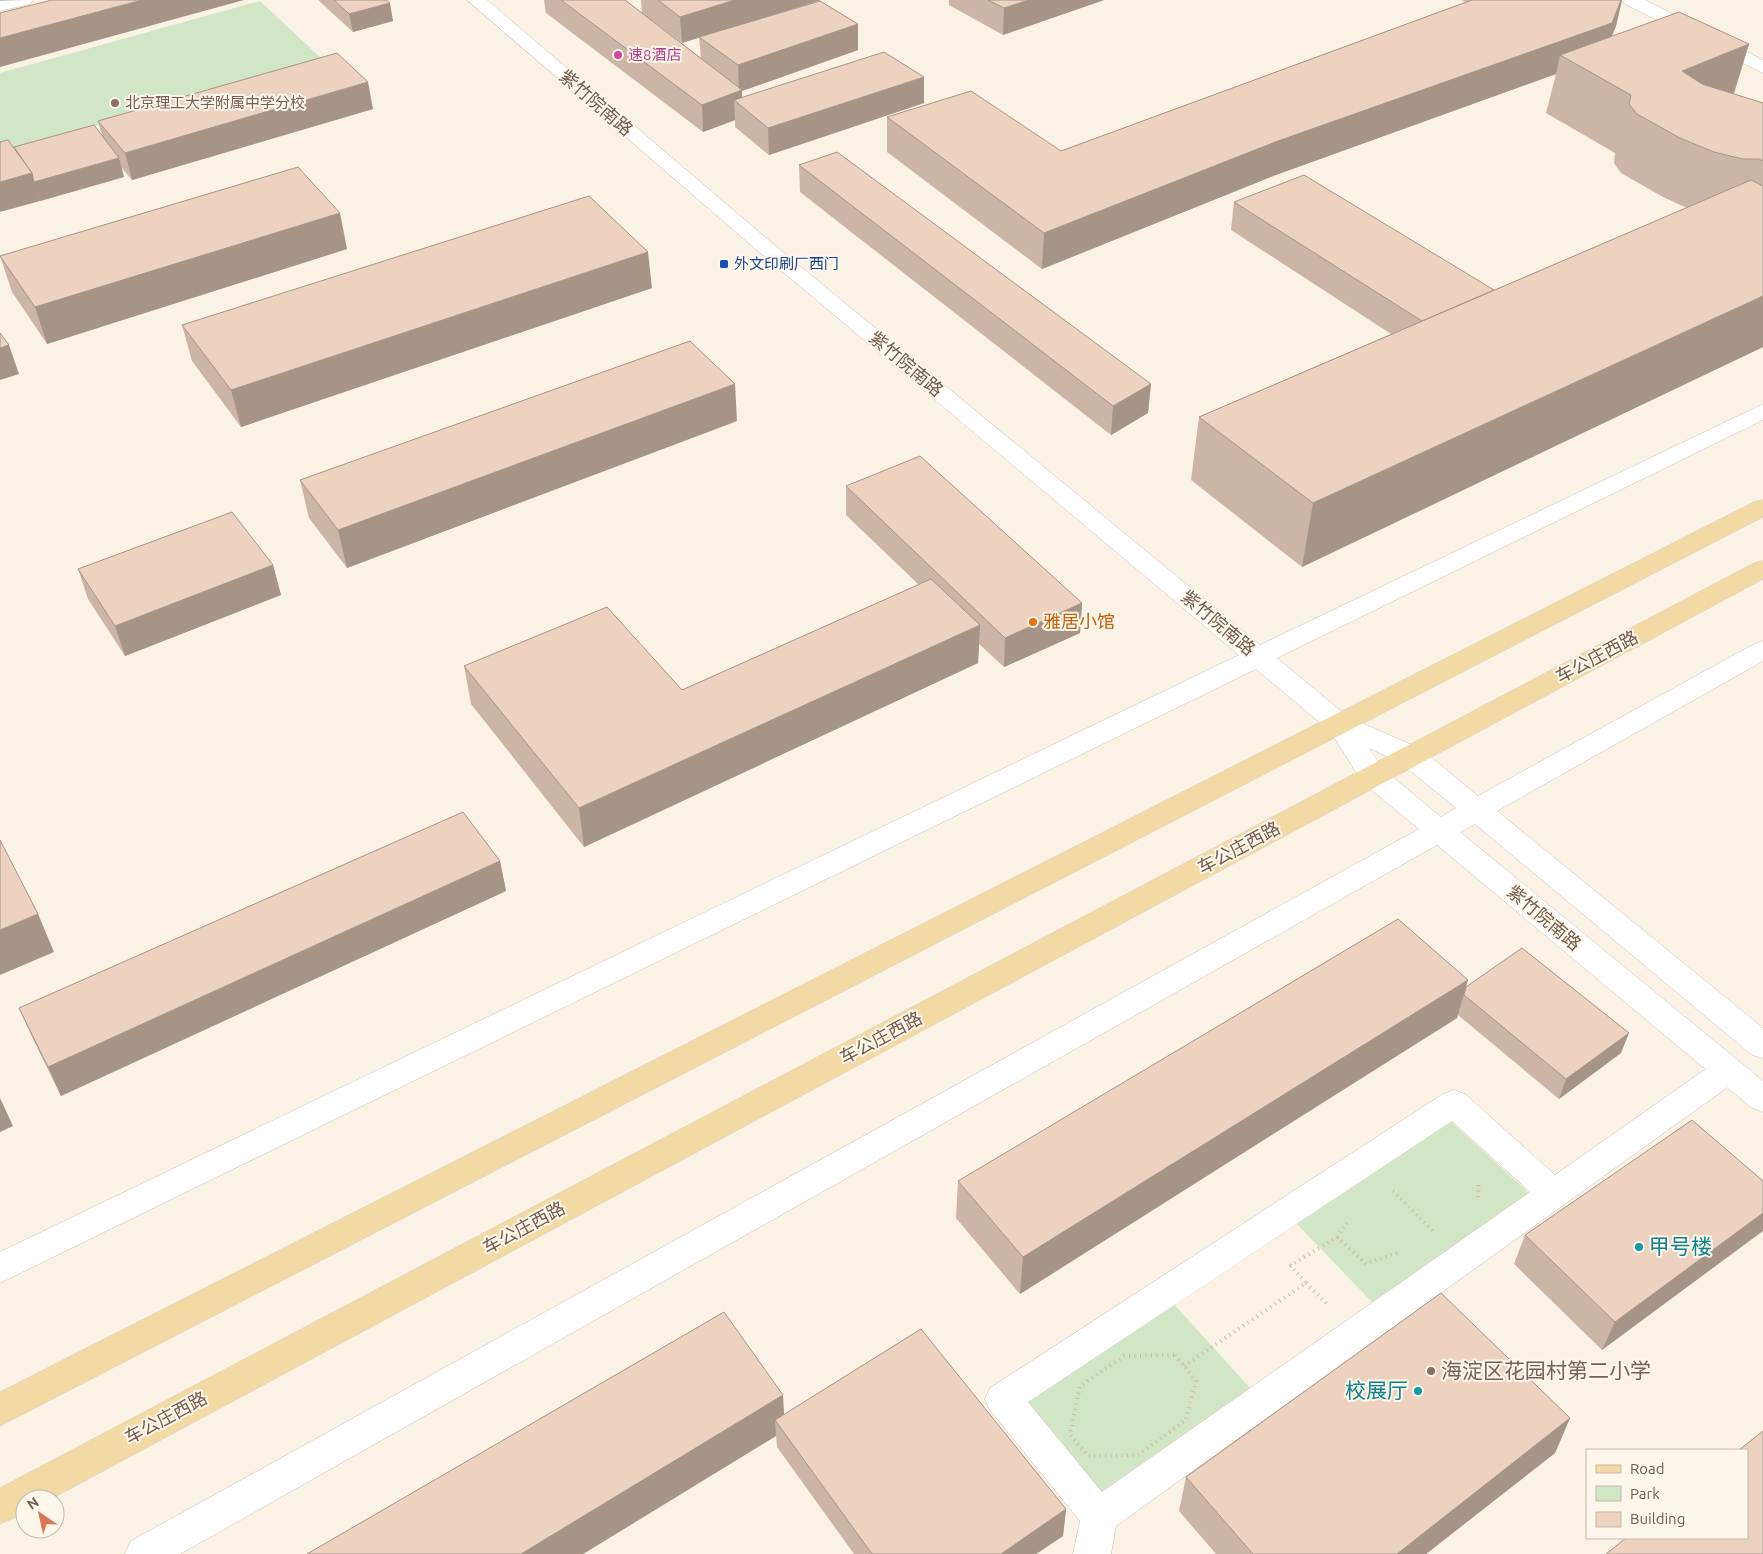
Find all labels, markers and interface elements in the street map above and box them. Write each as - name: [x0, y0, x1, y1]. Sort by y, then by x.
- place label: 速8酒店: [628, 46, 681, 63]
- marker: 速8酒店: [612, 49, 624, 61]
- street label: 紫竹院南路: [556, 65, 637, 139]
- place label: 北京理工大学附属中学分校: [125, 94, 305, 111]
- marker: 北京理工大学附属中学分校: [109, 97, 121, 109]
- place label: 外文印刷厂西门: [734, 255, 839, 272]
- marker: 外文印刷厂西门: [718, 258, 730, 270]
- street label: 紫竹院南路: [866, 327, 948, 400]
- street label: 紫竹院南路: [1178, 586, 1260, 659]
- place label: 雅居小馆: [1043, 611, 1115, 631]
- marker: 雅居小馆: [1027, 616, 1039, 628]
- street label: 车公庄西路: [1552, 626, 1641, 686]
- street label: 车公庄西路: [1194, 817, 1283, 877]
- street label: 紫竹院南路: [1504, 881, 1586, 954]
- street label: 车公庄西路: [836, 1007, 925, 1067]
- street label: 车公庄西路: [479, 1197, 568, 1257]
- place label: 甲号楼: [1649, 1234, 1712, 1258]
- marker: 甲号楼: [1633, 1241, 1645, 1253]
- place label: 海淀区花园村第二小学: [1441, 1358, 1651, 1382]
- marker: 海淀区花园村第二小学: [1425, 1365, 1437, 1377]
- place label: 校展厅: [1345, 1378, 1408, 1402]
- marker: 校展厅: [1412, 1385, 1424, 1397]
- street label: 车公庄西路: [121, 1387, 210, 1447]
- legend: [1586, 1449, 1748, 1539]
- text: Road: [1630, 1460, 1665, 1477]
- text: Park: [1630, 1485, 1660, 1502]
- north arrow: [15, 1489, 65, 1539]
- text: N: [24, 1494, 42, 1513]
- text: Building: [1630, 1510, 1685, 1527]

